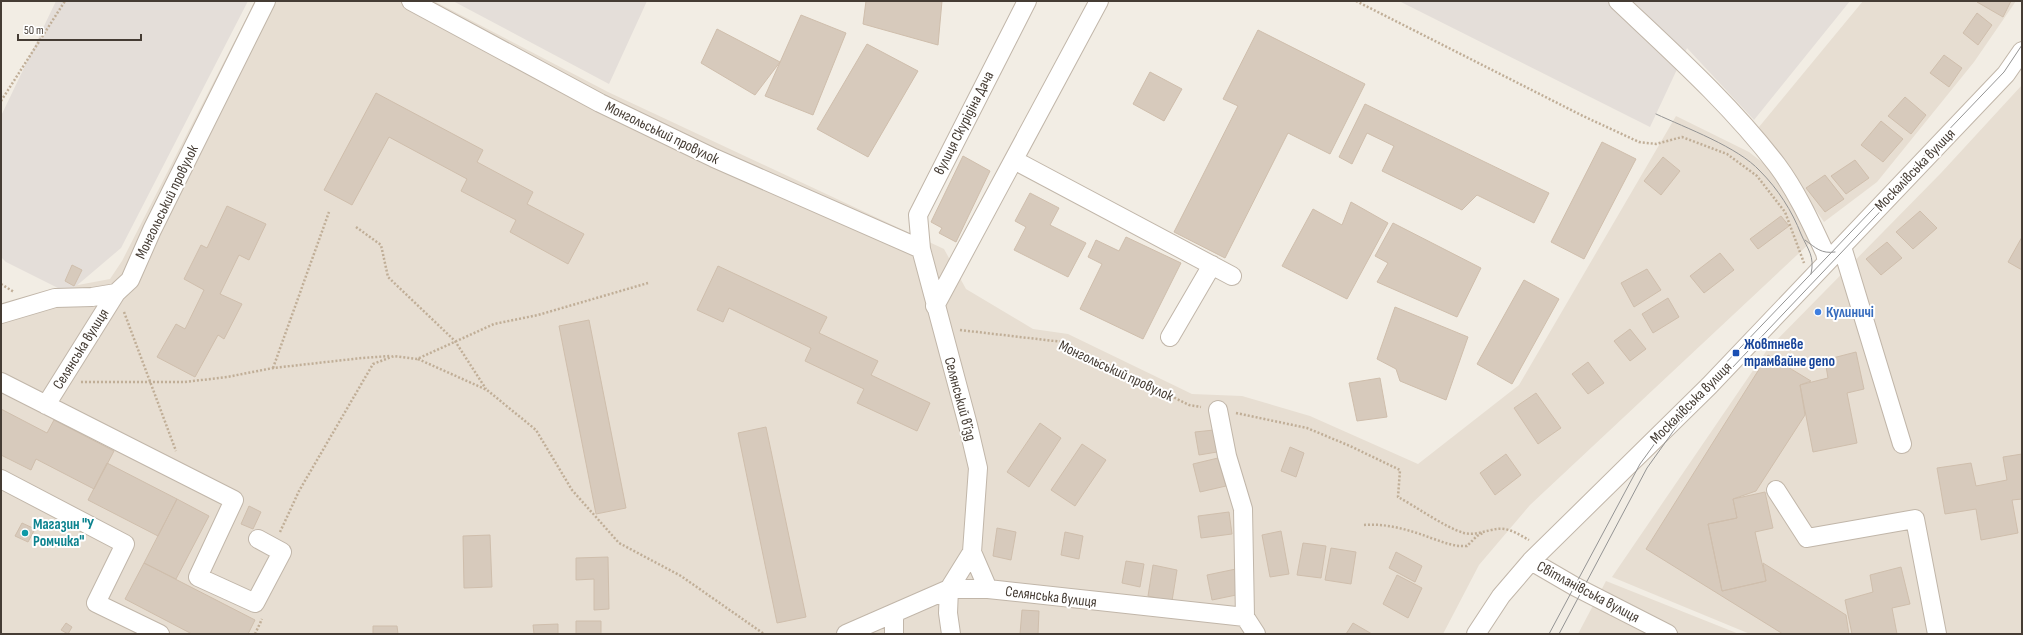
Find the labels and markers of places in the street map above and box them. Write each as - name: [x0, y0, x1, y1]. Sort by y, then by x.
- place label: Кулиничі: [1826, 303, 1874, 322]
- marker: Кулиничі: [1813, 307, 1823, 317]
- place label: Жовтневе трамвайне депо: [1744, 335, 1835, 371]
- marker: Жовтневе трамвайне депо: [1731, 348, 1741, 358]
- place label: Магазин "У Ромчика": [33, 515, 94, 551]
- marker: Магазин "У Ромчика": [20, 528, 30, 538]

